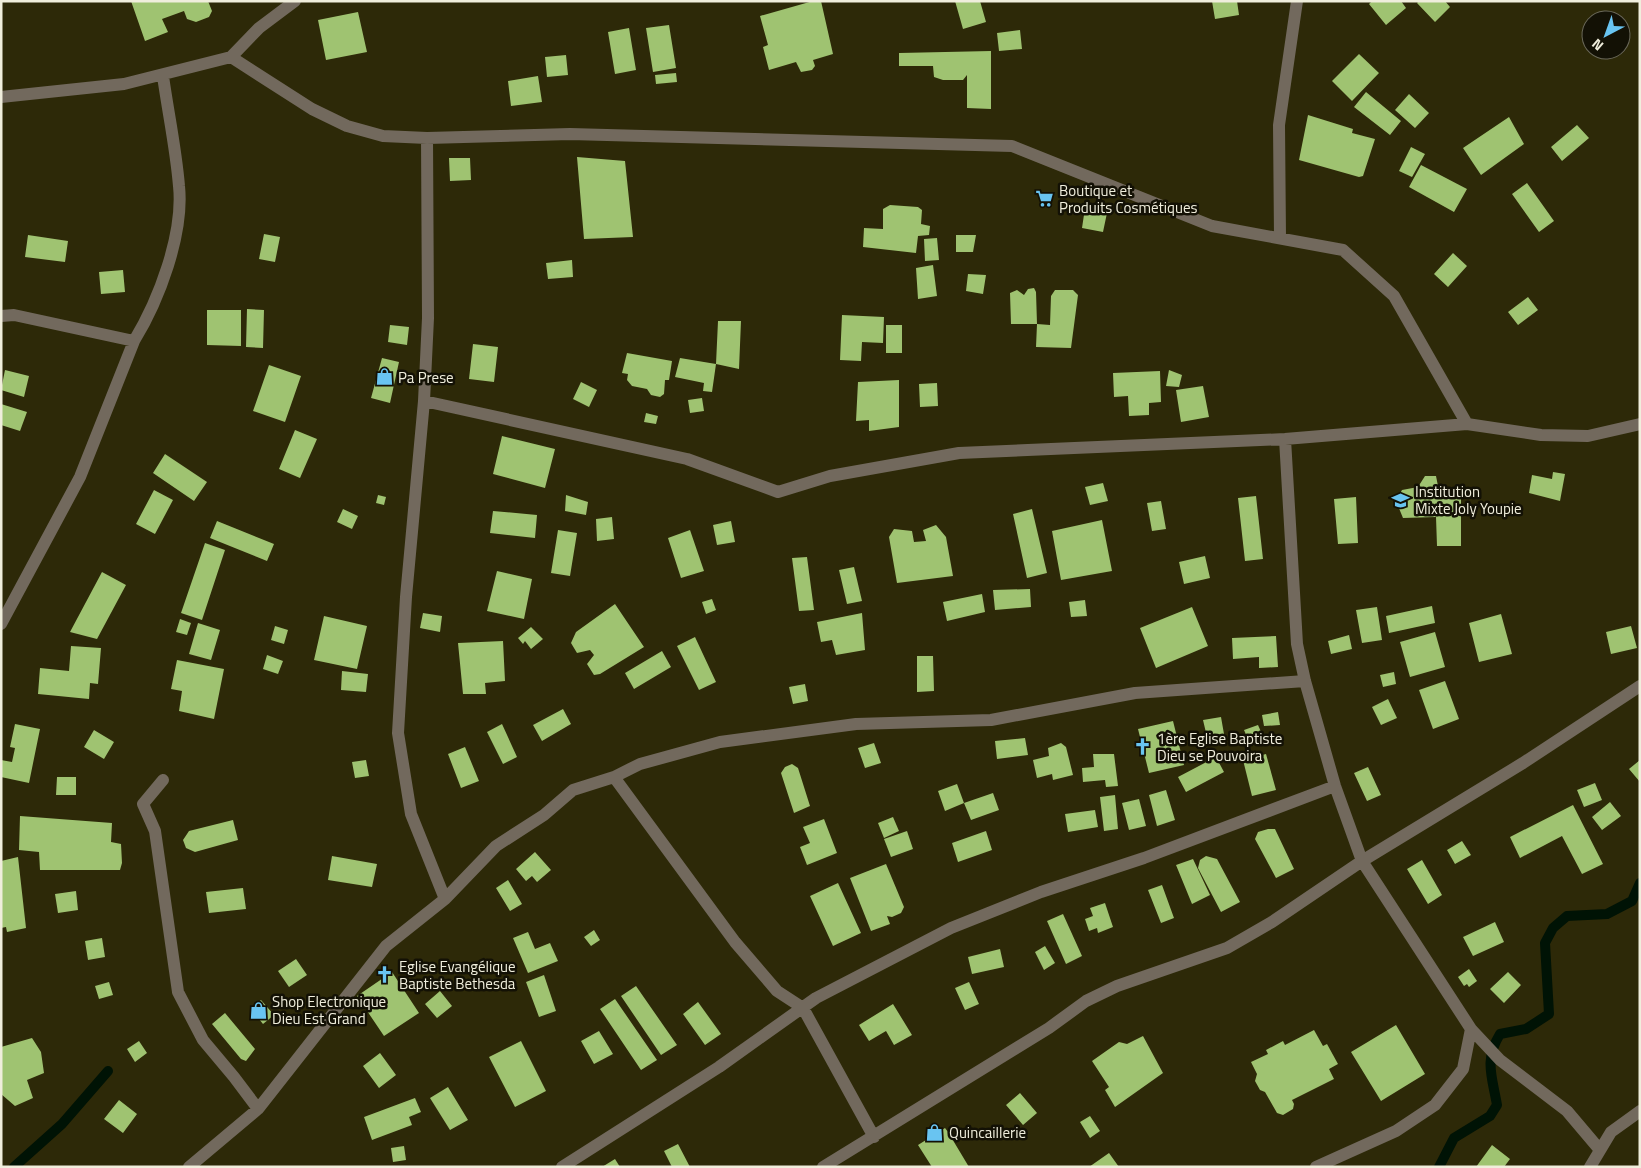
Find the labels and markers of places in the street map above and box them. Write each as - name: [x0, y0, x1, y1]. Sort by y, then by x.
- place label: Boutique et Produits Cosmétiques: [1059, 179, 1198, 219]
- supermarket icon: Boutique et Produits Cosmétiques: [1035, 189, 1055, 209]
- place label: Pa Prese: [398, 366, 454, 389]
- shop icon: Pa Prese: [374, 367, 394, 387]
- place label: Institution Mixte Joly Youpie: [1415, 480, 1522, 520]
- school or university icon: Institution Mixte Joly Youpie: [1391, 490, 1411, 510]
- place label: 1ère Eglise Baptiste Dieu se Pouvoira: [1157, 727, 1282, 767]
- church icon: 1ère Eglise Baptiste Dieu se Pouvoira: [1133, 737, 1153, 757]
- place label: Eglise Evangélique Baptiste Bethesda: [399, 955, 516, 995]
- church icon: Eglise Evangélique Baptiste Bethesda: [375, 965, 395, 985]
- place label: Shop Electronique Dieu Est Grand: [272, 990, 386, 1030]
- shop icon: Shop Electronique Dieu Est Grand: [248, 1000, 268, 1020]
- place label: Quincaillerie: [949, 1121, 1026, 1144]
- shop icon: Quincaillerie: [925, 1122, 945, 1142]

